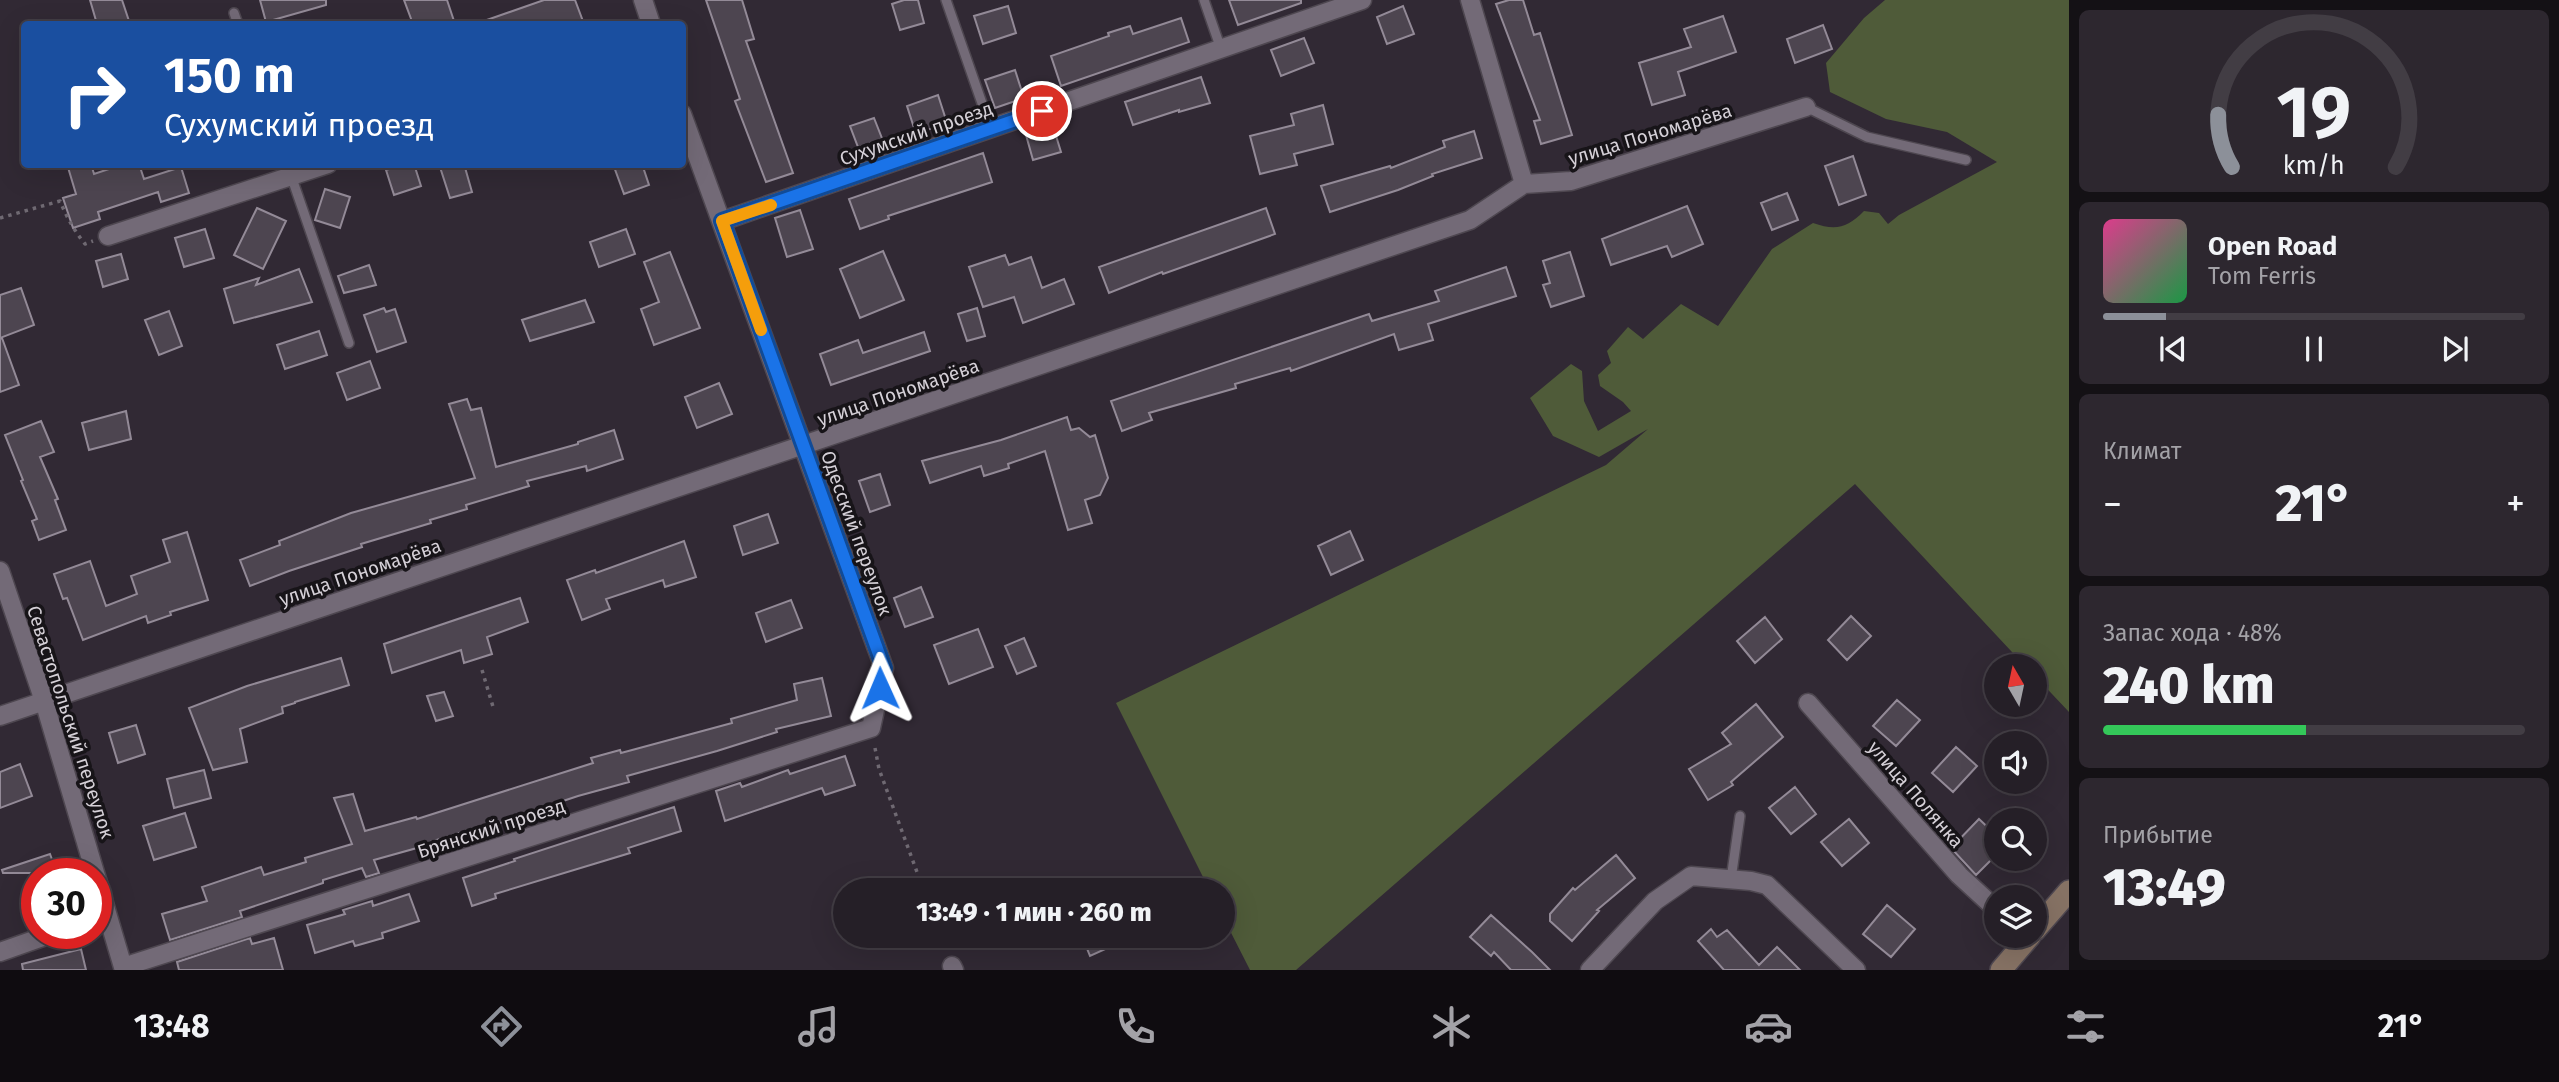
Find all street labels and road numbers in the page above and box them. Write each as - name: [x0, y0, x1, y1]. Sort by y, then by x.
- street label: Сухумский проезд: [837, 96, 996, 170]
- street label: улица Пономарёва: [1566, 99, 1735, 170]
- street label: улица Пономарёва: [814, 354, 982, 431]
- street label: Одесский переулок: [816, 448, 897, 619]
- street label: улица Пономарёва: [276, 534, 444, 611]
- street label: Севастопольский переулок: [22, 603, 119, 842]
- street label: улица Полянка: [1863, 736, 1968, 853]
- street label: Брянский проезд: [414, 794, 568, 863]

